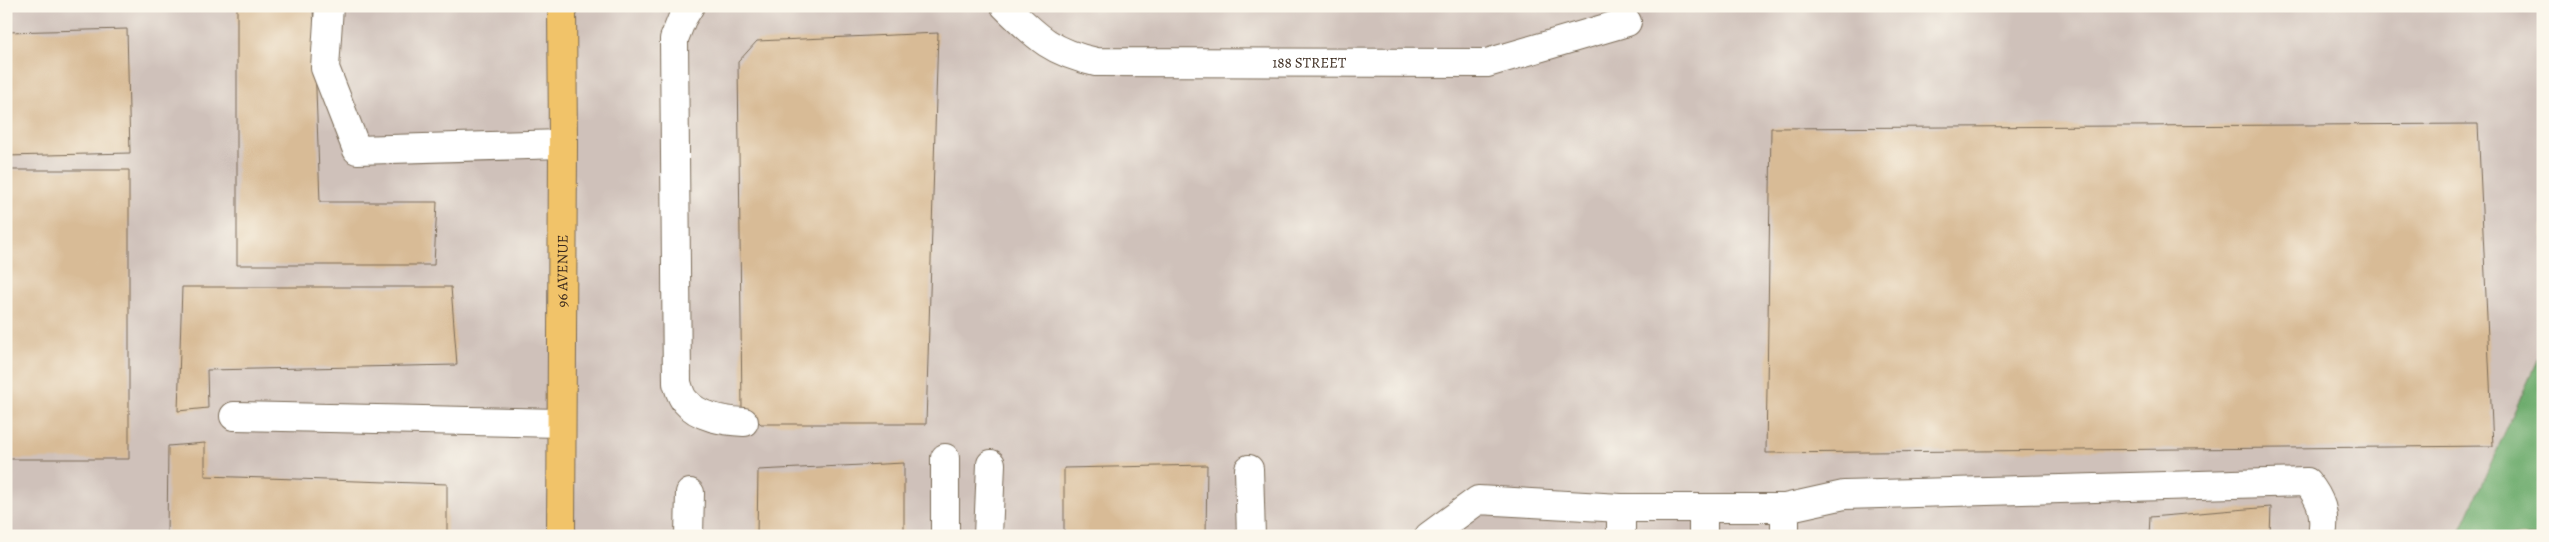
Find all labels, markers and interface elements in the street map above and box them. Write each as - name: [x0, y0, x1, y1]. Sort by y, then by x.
- street label: 188 STREET: [1272, 52, 1347, 73]
- street label: 96 AVENUE: [552, 235, 573, 307]

